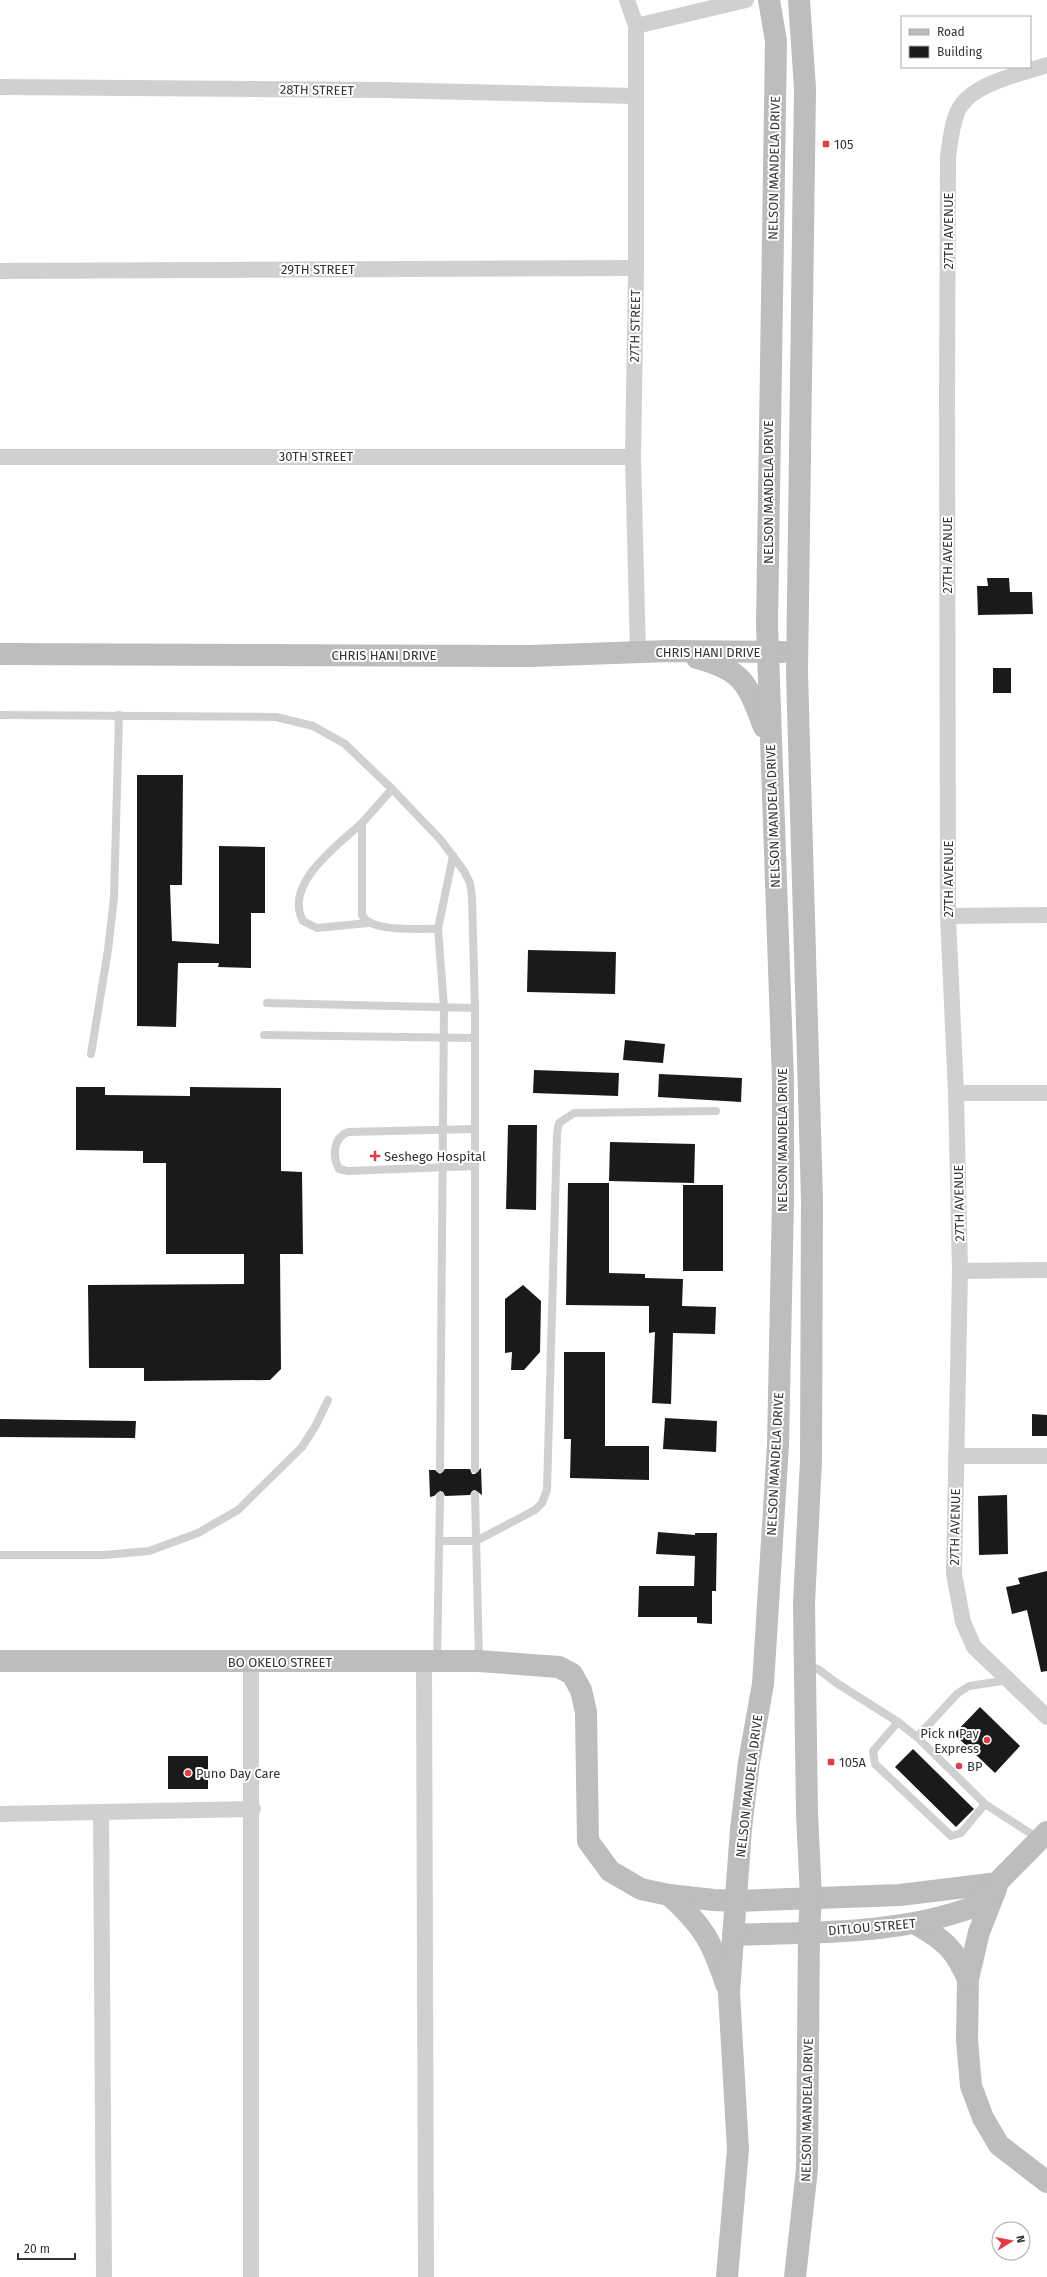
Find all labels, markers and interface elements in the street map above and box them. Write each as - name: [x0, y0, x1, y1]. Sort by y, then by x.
- legend: [901, 16, 1031, 68]
- text: Road: [937, 25, 965, 39]
- text: Building: [937, 45, 983, 59]
- street label: 28TH STREET: [280, 82, 355, 98]
- street label: NELSON MANDELA DRIVE: [765, 96, 783, 240]
- place label: 105: [834, 137, 853, 152]
- marker: 105: [821, 139, 831, 149]
- street label: 27TH AVENUE: [941, 192, 956, 269]
- street label: 29TH STREET: [281, 262, 355, 277]
- street label: 27TH STREET: [627, 289, 643, 363]
- street label: NELSON MANDELA DRIVE: [761, 420, 776, 564]
- street label: 30TH STREET: [279, 449, 353, 464]
- street label: 27TH AVENUE: [940, 516, 955, 593]
- street label: CHRIS HANI DRIVE: [655, 645, 761, 660]
- street label: CHRIS HANI DRIVE: [331, 648, 437, 663]
- street label: NELSON MANDELA DRIVE: [763, 744, 783, 888]
- street label: 27TH AVENUE: [941, 840, 956, 917]
- street label: NELSON MANDELA DRIVE: [775, 1068, 790, 1212]
- place label: Seshego Hospital: [384, 1149, 486, 1164]
- marker: Seshego Hospital: [369, 1150, 381, 1162]
- street label: 27TH AVENUE: [951, 1164, 967, 1242]
- street label: NELSON MANDELA DRIVE: [764, 1392, 786, 1536]
- street label: 27TH AVENUE: [947, 1488, 963, 1566]
- street label: BO OKELO STREET: [228, 1655, 332, 1670]
- street label: NELSON MANDELA DRIVE: [733, 1714, 765, 1858]
- place label: Pick n Pay Express: [920, 1726, 980, 1756]
- marker: Pick n Pay Express: [982, 1735, 992, 1745]
- place label: 105A: [839, 1755, 866, 1770]
- marker: 105A: [826, 1757, 836, 1767]
- place label: BP: [967, 1759, 983, 1774]
- marker: BP: [954, 1761, 964, 1771]
- place label: Puno Day Care: [196, 1766, 280, 1781]
- marker: Puno Day Care: [183, 1768, 193, 1778]
- street label: DITLOU STREET: [828, 1916, 917, 1938]
- street label: NELSON MANDELA DRIVE: [798, 2038, 816, 2182]
- north arrow: [991, 2221, 1031, 2261]
- text: N: [1013, 2234, 1027, 2244]
- scale bar: [18, 2235, 75, 2261]
- text: 20 m: [24, 2242, 50, 2256]

